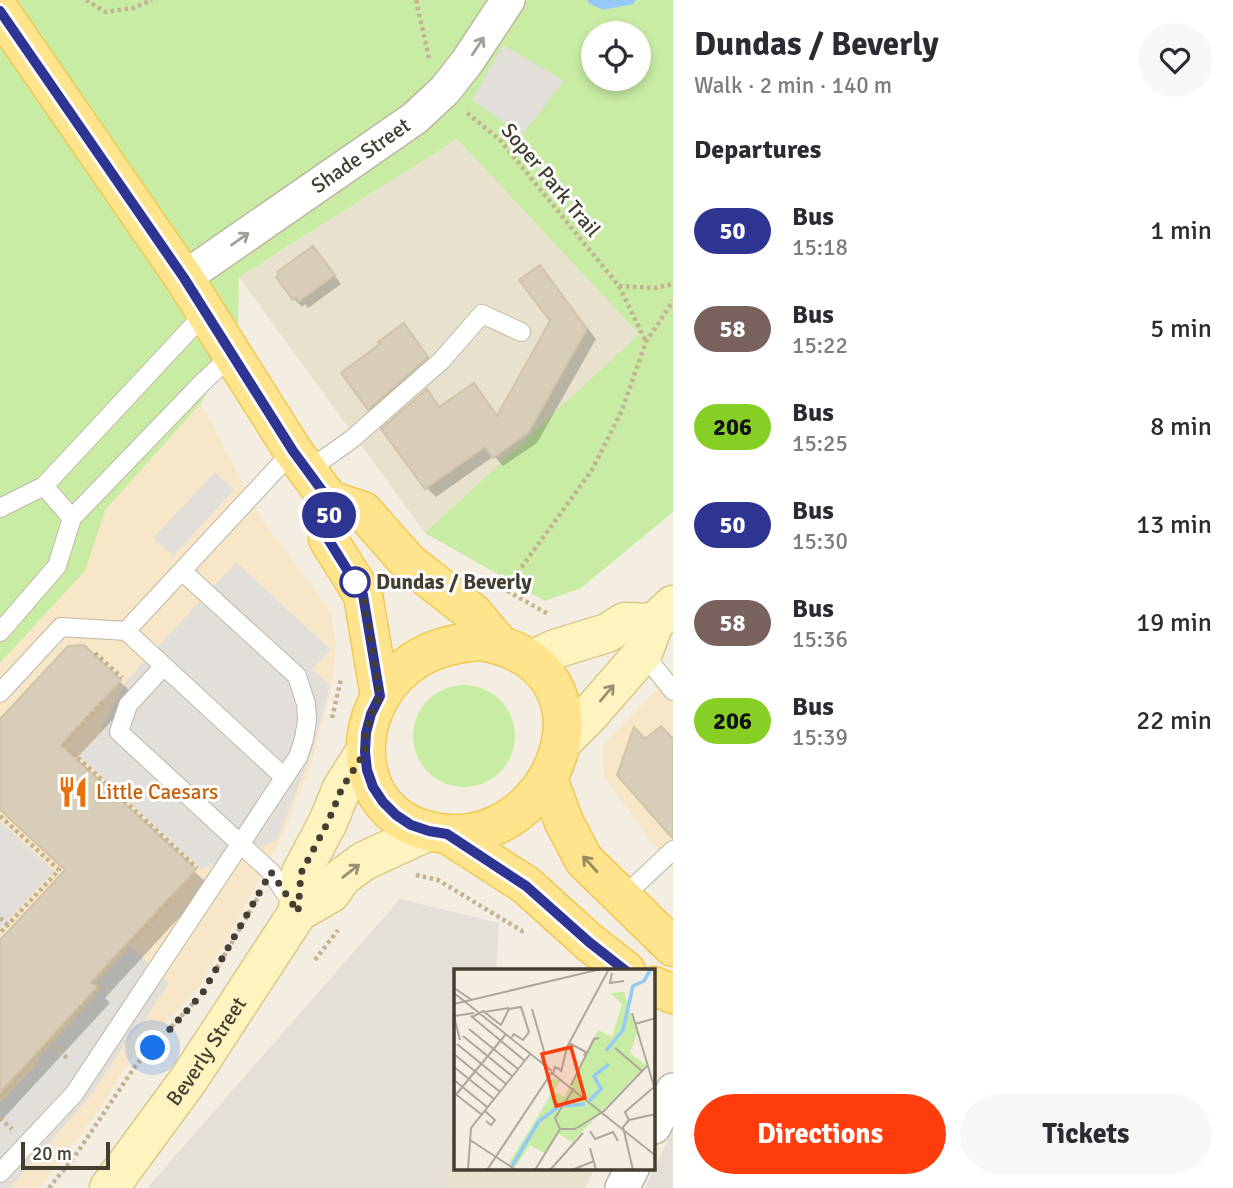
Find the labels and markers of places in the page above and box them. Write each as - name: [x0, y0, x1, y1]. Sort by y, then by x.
- marker: Dundas / Beverly: [340, 567, 370, 597]
- place label: Dundas / Beverly: [376, 569, 532, 595]
- restaurant icon: Little Caesars: [56, 775, 90, 809]
- place label: Little Caesars: [96, 779, 218, 805]

